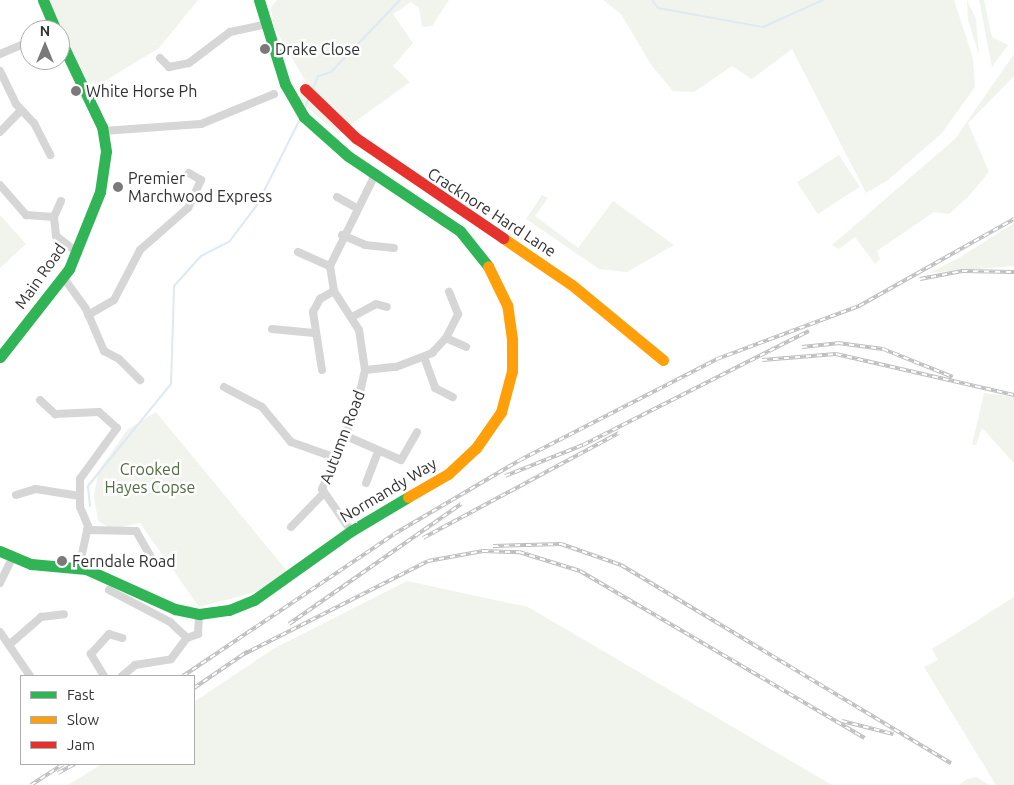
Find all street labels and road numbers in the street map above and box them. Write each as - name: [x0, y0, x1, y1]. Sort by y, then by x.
- street label: Cracknore Hard Lane: [424, 163, 560, 261]
- street label: Main Road: [10, 239, 70, 313]
- street label: Autumn Road: [315, 388, 369, 486]
- street label: Normandy Way: [336, 454, 440, 526]

